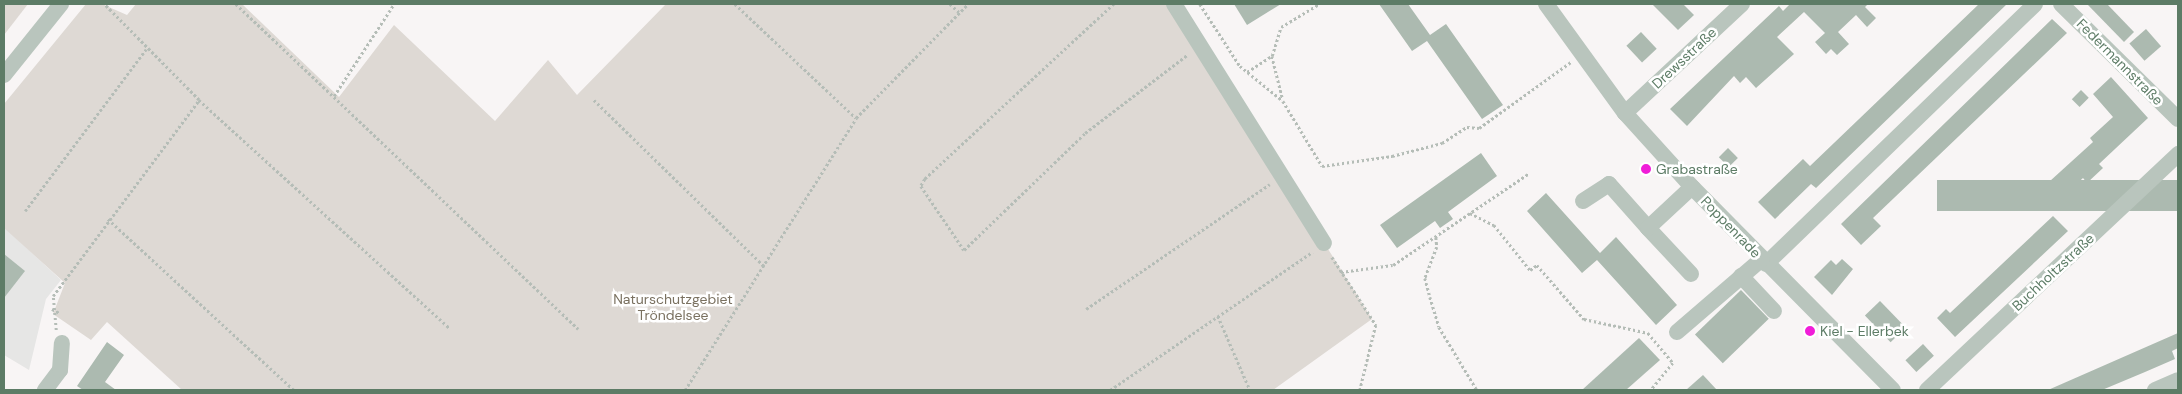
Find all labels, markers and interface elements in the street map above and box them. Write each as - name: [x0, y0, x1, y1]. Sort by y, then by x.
- street label: Federmannstraße: [2073, 15, 2167, 109]
- street label: Drewsstraße: [1648, 24, 1720, 92]
- place label: Grabastraße: [1656, 161, 1738, 177]
- marker: Grabastraße: [1640, 163, 1652, 175]
- street label: Poppenrade: [1697, 193, 1765, 261]
- street label: Buchholtzstraße: [2009, 230, 2097, 314]
- park label: Naturschutzgebiet Tröndelsee: [613, 291, 733, 324]
- place label: Kiel - Ellerbek: [1820, 323, 1909, 339]
- marker: Kiel - Ellerbek: [1804, 325, 1816, 337]

